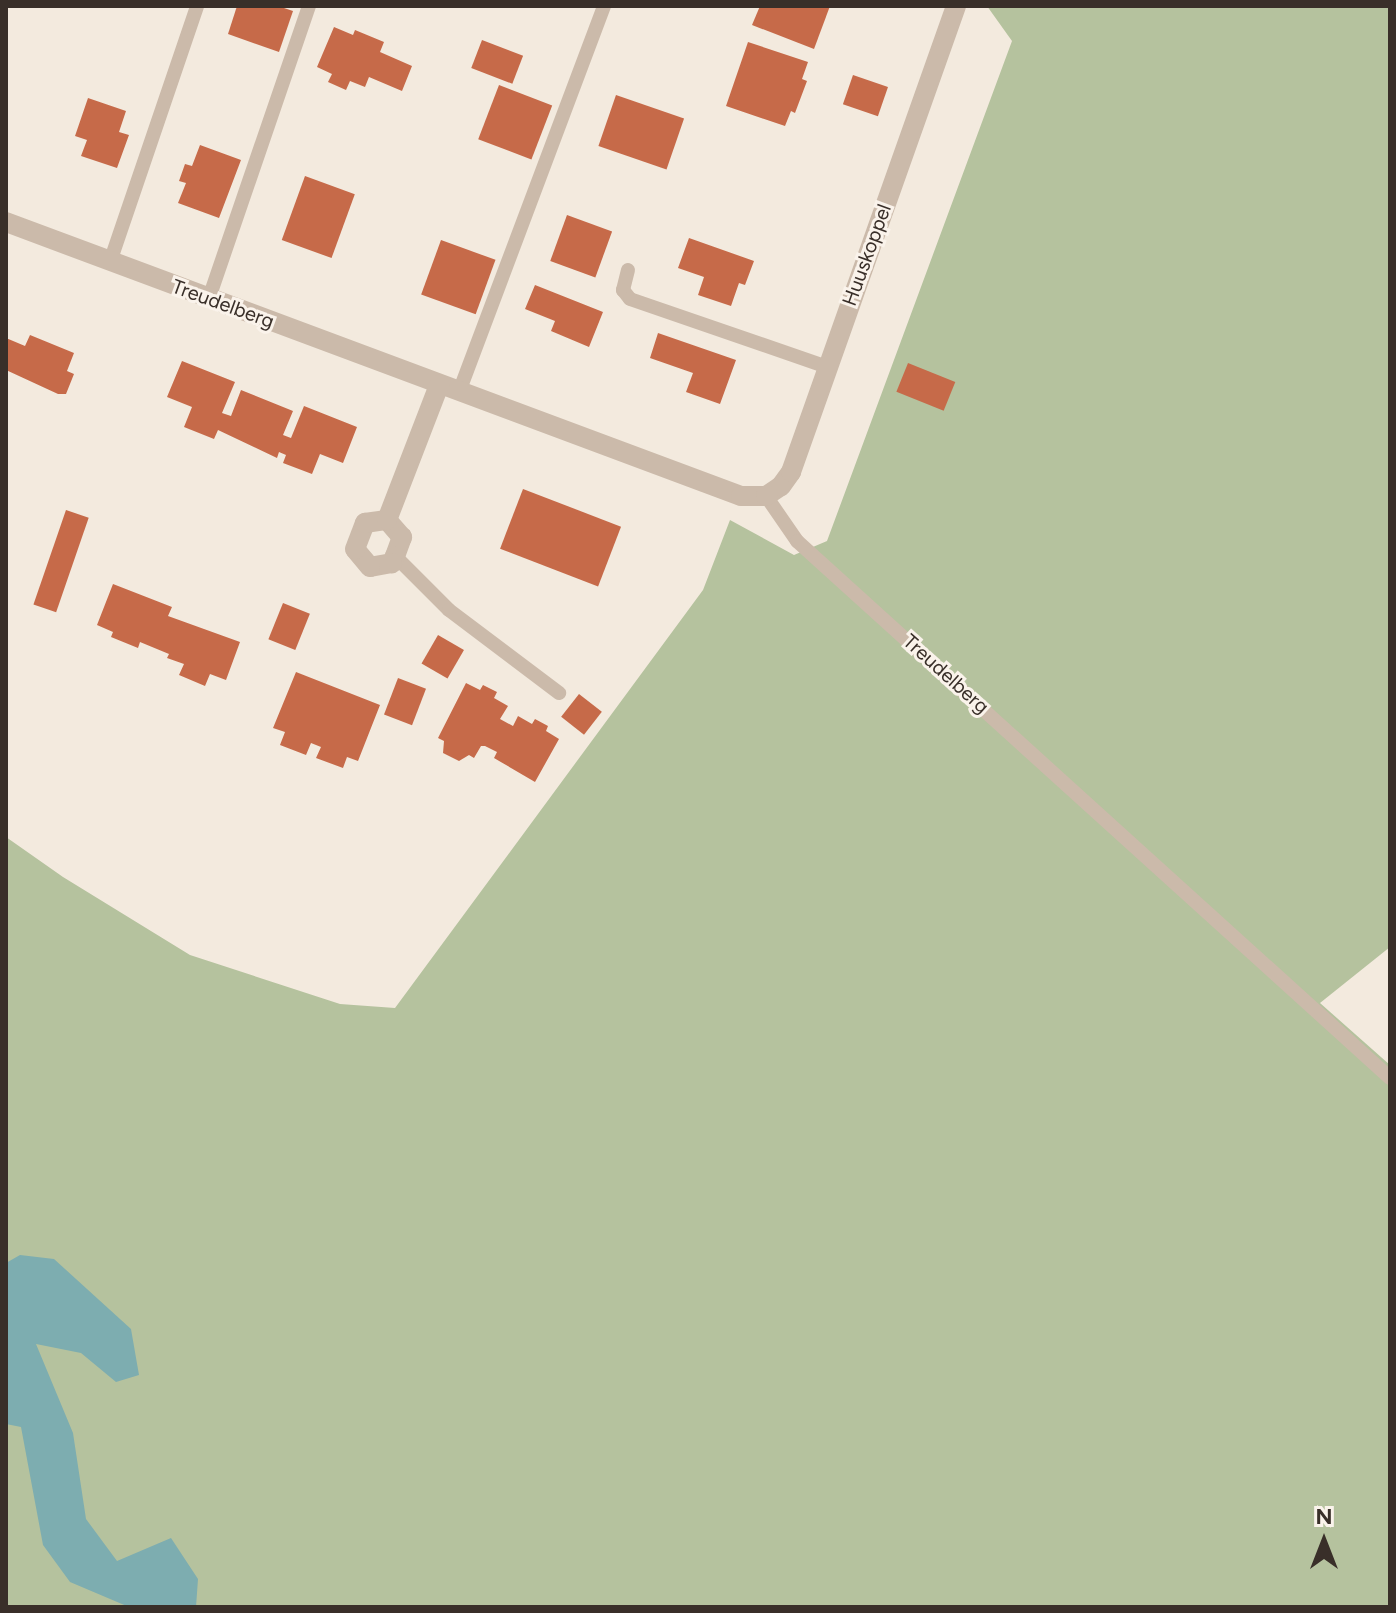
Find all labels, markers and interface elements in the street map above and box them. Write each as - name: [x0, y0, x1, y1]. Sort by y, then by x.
- street label: Huuskoppel: [837, 201, 897, 309]
- street label: Treudelberg: [169, 274, 277, 334]
- street label: Treudelberg: [898, 629, 994, 719]
- north arrow: [1284, 1501, 1364, 1581]
- text: N: [1315, 1503, 1333, 1530]

